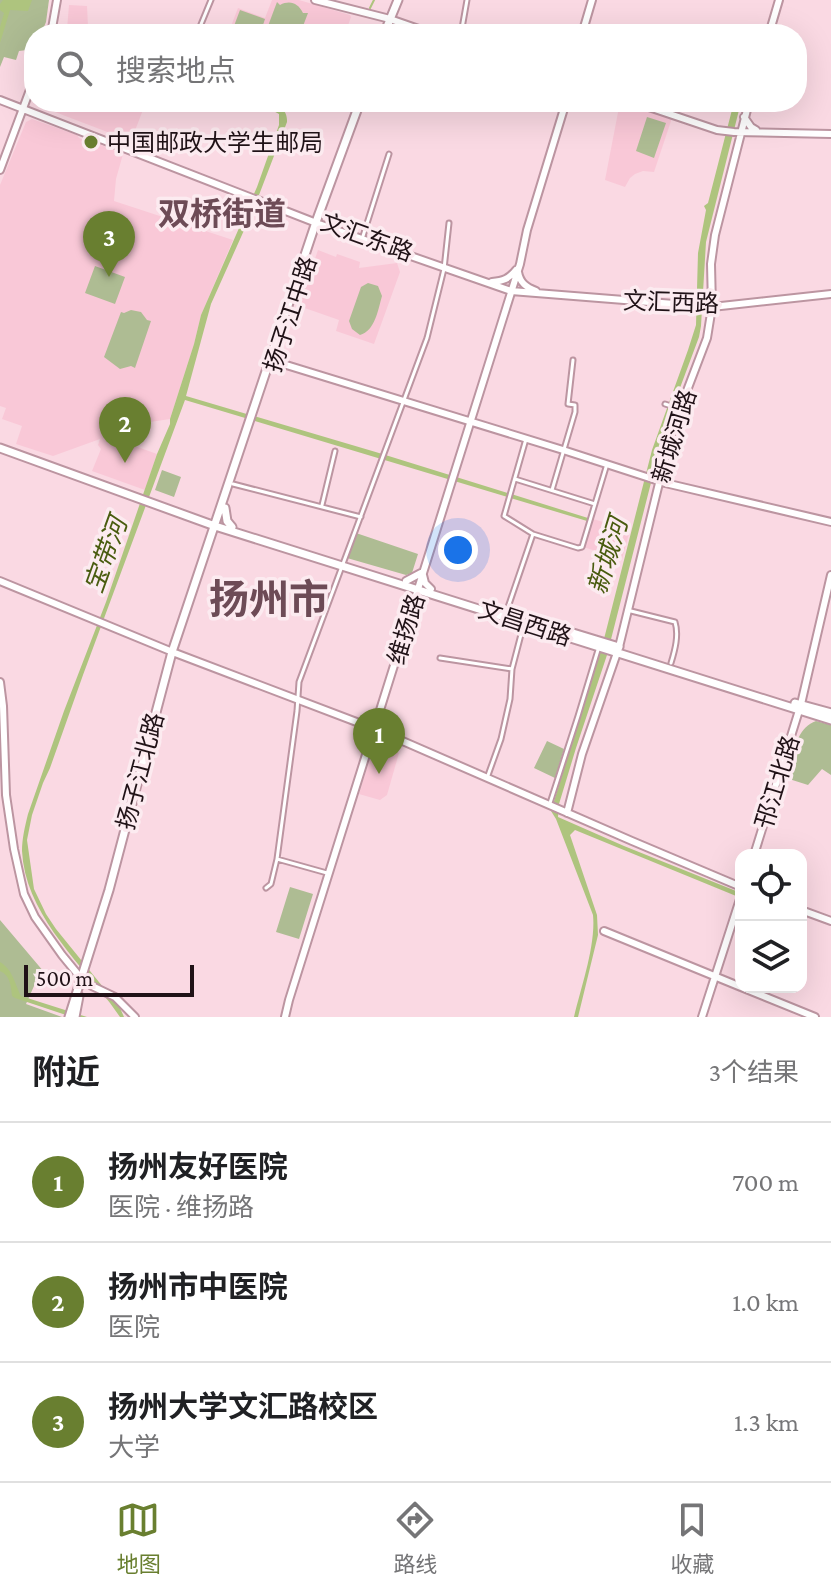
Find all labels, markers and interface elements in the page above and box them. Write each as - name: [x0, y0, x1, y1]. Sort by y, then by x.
- search box: [24, 24, 807, 112]
- icon: search: [52, 46, 96, 90]
- text: 搜索地点: [116, 54, 236, 87]
- place label: 中国邮政大学生邮局: [107, 129, 323, 156]
- marker: 中国邮政大学生邮局: [82, 133, 100, 151]
- district label: 双桥街道: [158, 196, 286, 232]
- street label: 文汇东路: [317, 208, 417, 266]
- pin: 3: [83, 211, 135, 277]
- street label: 扬子江中路: [259, 253, 321, 375]
- street label: 文汇西路: [623, 287, 719, 317]
- street label: 新城河路: [647, 386, 701, 486]
- pin: 2: [99, 397, 151, 463]
- water label: 宝带河: [79, 509, 135, 597]
- water label: 新城河: [583, 510, 635, 598]
- your location: [438, 530, 478, 570]
- district label: 扬州市: [209, 577, 329, 622]
- street label: 维扬路: [383, 591, 429, 667]
- street label: 文昌西路: [475, 595, 575, 651]
- pin: 1: [353, 708, 405, 774]
- street label: 扬子江北路: [111, 710, 169, 832]
- street label: 邗江北路: [750, 732, 804, 832]
- map controls: [735, 849, 807, 993]
- button: locate: [735, 849, 807, 921]
- button: layers: [735, 921, 807, 993]
- scale bar: [24, 961, 194, 997]
- text: 500 m: [36, 966, 93, 991]
- text: 附近: [32, 1054, 100, 1091]
- text: 3个结果: [709, 1058, 799, 1087]
- text: 扬州友好医院: [108, 1150, 288, 1183]
- text: 1: [53, 1168, 63, 1197]
- text: 700 m: [732, 1168, 799, 1197]
- text: 医院 · 维扬路: [108, 1193, 254, 1222]
- text: 扬州市中医院: [108, 1270, 288, 1303]
- text: 2: [51, 1288, 65, 1317]
- text: 1.0 km: [732, 1288, 799, 1317]
- text: 医院: [108, 1313, 160, 1342]
- text: 扬州大学文汇路校区: [108, 1390, 378, 1423]
- text: 3: [52, 1408, 64, 1437]
- text: 1.3 km: [734, 1408, 799, 1437]
- text: 大学: [108, 1433, 160, 1462]
- tab: 地图: [116, 1498, 161, 1578]
- tab: 路线: [393, 1498, 438, 1578]
- tab: 收藏: [670, 1498, 715, 1578]

